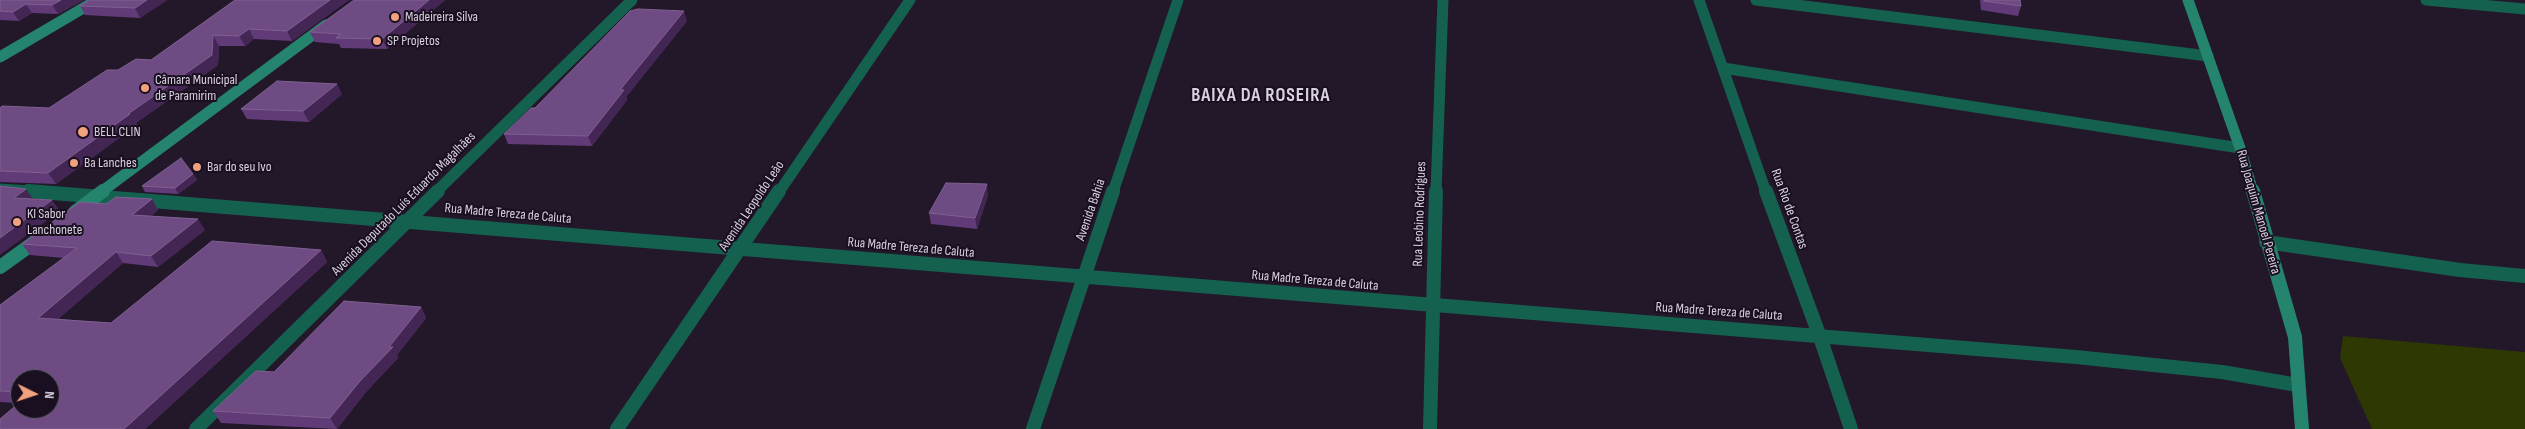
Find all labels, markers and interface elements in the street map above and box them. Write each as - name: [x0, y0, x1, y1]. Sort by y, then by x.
- place label: Madeireira Silva: [405, 9, 478, 25]
- marker: Madeireira Silva: [389, 11, 401, 23]
- place label: SP Projetos: [387, 33, 440, 49]
- marker: SP Projetos: [371, 35, 383, 47]
- place label: Câmara Municipal de Paramirim: [155, 72, 237, 104]
- marker: Câmara Municipal de Paramirim: [139, 82, 151, 94]
- district label: BAIXA DA ROSEIRA: [1189, 85, 1333, 107]
- place label: BELL CLIN: [94, 124, 141, 140]
- marker: BELL CLIN: [76, 125, 90, 139]
- street label: Avenida Deputado Luís Eduardo Magalhães: [328, 128, 480, 280]
- street label: Rua Joaquim Manoel Pereira: [2232, 148, 2284, 276]
- place label: Ba Lanches: [84, 155, 137, 171]
- marker: Ba Lanches: [68, 157, 80, 169]
- street label: Avenida Leopoldo Leão: [716, 158, 788, 254]
- place label: Bar do seu Ivo: [207, 159, 271, 175]
- marker: Bar do seu Ivo: [191, 161, 203, 173]
- street label: Rua Leobino Rodrigues: [1410, 161, 1430, 267]
- street label: Rua Rio de Contas: [1767, 167, 1811, 251]
- street label: Avenida Bahia: [1073, 177, 1109, 243]
- street label: Rua Madre Tereza de Caluta: [444, 200, 572, 228]
- place label: KI Sabor Lanchonete: [27, 206, 82, 238]
- marker: KI Sabor Lanchonete: [11, 216, 23, 228]
- street label: Rua Madre Tereza de Caluta: [847, 234, 975, 262]
- street label: Rua Madre Tereza de Caluta: [1251, 267, 1379, 295]
- street label: Rua Madre Tereza de Caluta: [1655, 299, 1783, 325]
- north arrow: [10, 369, 60, 419]
- text: N: [41, 391, 58, 399]

